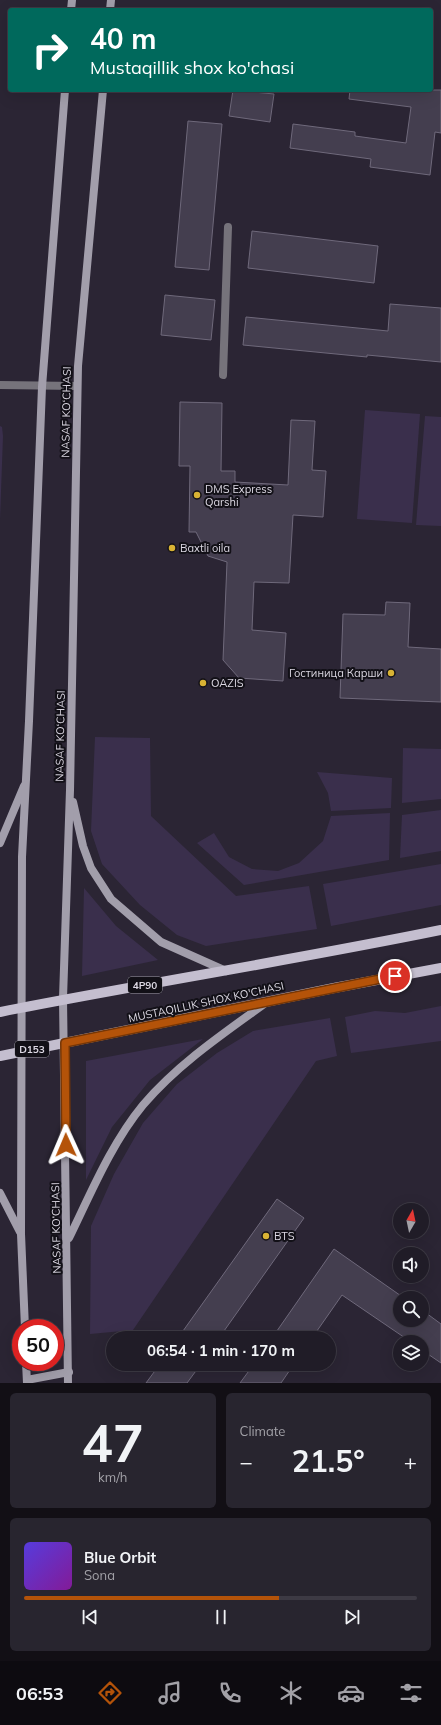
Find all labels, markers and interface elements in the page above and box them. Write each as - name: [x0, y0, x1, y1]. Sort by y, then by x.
- text: 40 m: [90, 21, 156, 56]
- icon: right: [24, 24, 76, 76]
- text: Mustaqillik shox ko'chasi: [90, 56, 294, 79]
- street label: NASAF KO‘CHASI: [58, 366, 74, 458]
- place label: DMS Express Qarshi: [205, 482, 272, 509]
- marker: DMS Express Qarshi: [192, 490, 202, 500]
- place label: Baxtli oila: [180, 541, 230, 555]
- marker: Baxtli oila: [167, 543, 177, 553]
- place label: Гостиница Карши: [289, 666, 383, 680]
- marker: Гостиница Карши: [386, 668, 396, 678]
- place label: OAZIS: [211, 676, 244, 690]
- marker: OAZIS: [198, 678, 208, 688]
- street label: NASAF KO‘CHASI: [52, 690, 68, 782]
- pin: [378, 959, 412, 993]
- icon: arrive: [384, 965, 406, 987]
- road number: 4P90: [128, 977, 162, 993]
- street label: MUSTAQILLIK SHOX KO'CHASI: [127, 979, 285, 1025]
- road number: D153: [15, 1041, 49, 1057]
- position arrow: [45, 1124, 87, 1166]
- street label: NASAF KO‘CHASI: [48, 1182, 64, 1274]
- north arrow: [393, 1203, 429, 1239]
- map controls: [393, 1203, 429, 1371]
- place label: BTS: [274, 1229, 295, 1243]
- marker: BTS: [261, 1231, 271, 1241]
- button: sound: [393, 1247, 429, 1283]
- button: search: [393, 1291, 429, 1327]
- speed limit sign: 50: [12, 1319, 64, 1371]
- button: layers: [393, 1335, 429, 1371]
- text: 06:54 · 1 min · 170 m: [147, 1341, 295, 1360]
- text: 47: [82, 1410, 144, 1475]
- text: Climate: [240, 1423, 285, 1439]
- text: 21.5°: [292, 1442, 365, 1480]
- text: −: [240, 1448, 253, 1476]
- text: +: [404, 1448, 417, 1476]
- text: km/h: [98, 1469, 127, 1485]
- text: Blue Orbit: [84, 1548, 156, 1567]
- text: Sona: [84, 1567, 115, 1583]
- icon: previous: [79, 1606, 101, 1628]
- icon: pause: [210, 1606, 232, 1628]
- icon: next: [341, 1606, 363, 1628]
- icon: directions: [96, 1679, 124, 1707]
- icon: music: [156, 1679, 184, 1707]
- icon: phone: [216, 1679, 244, 1707]
- icon: climate: [277, 1679, 305, 1707]
- icon: car: [337, 1679, 365, 1707]
- icon: filters: [397, 1679, 425, 1707]
- text: 06:53: [16, 1682, 64, 1705]

